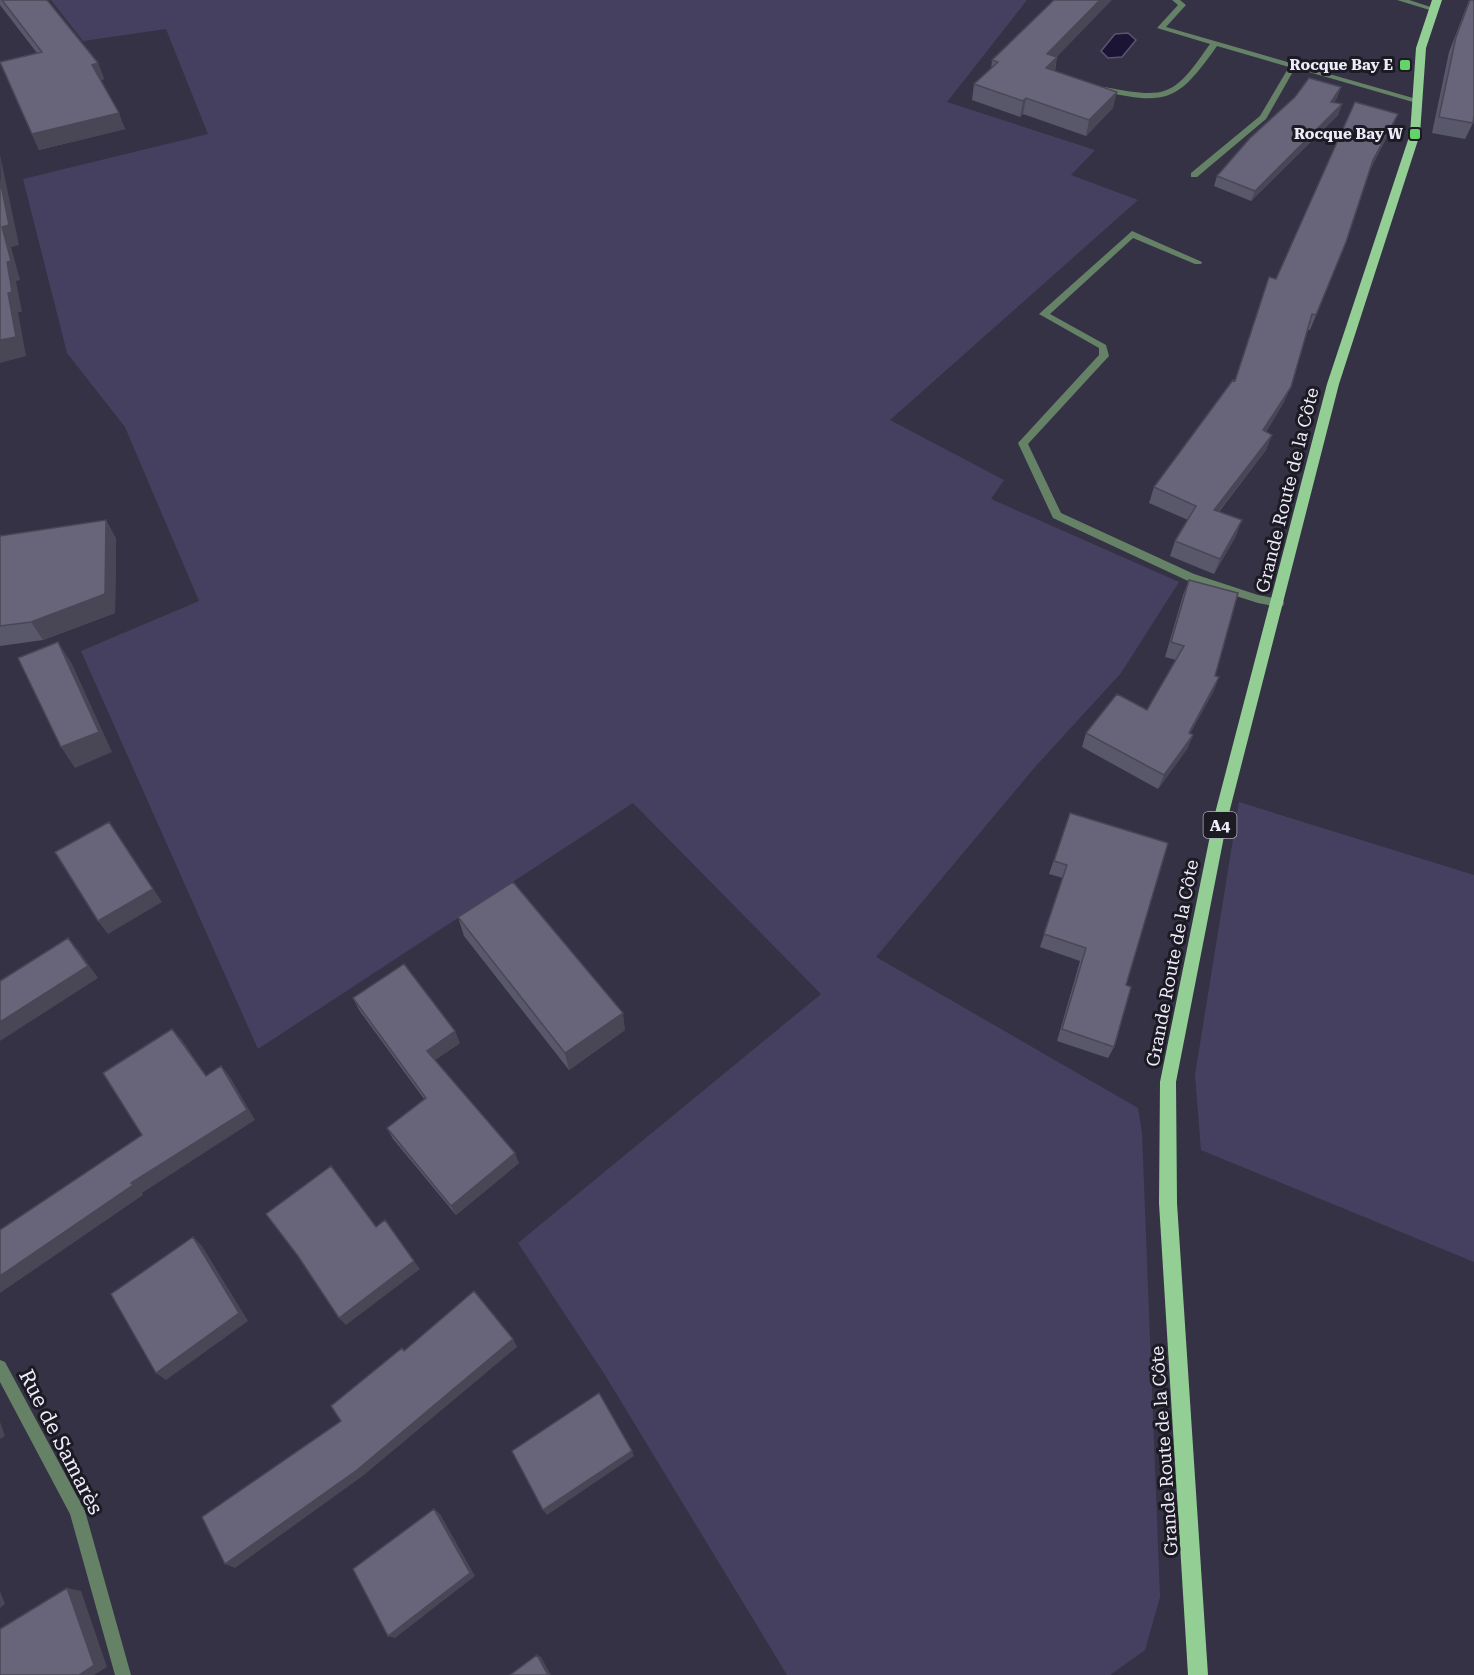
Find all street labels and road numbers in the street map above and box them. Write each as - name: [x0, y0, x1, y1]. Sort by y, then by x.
- street label: Grande Route de la Côte: [1251, 385, 1323, 595]
- road number: A4: [1204, 812, 1236, 838]
- street label: Grande Route de la Côte: [1142, 858, 1202, 1068]
- street label: Grande Route de la Côte: [1146, 1345, 1182, 1557]
- street label: Rue de Samarès: [14, 1366, 108, 1519]

